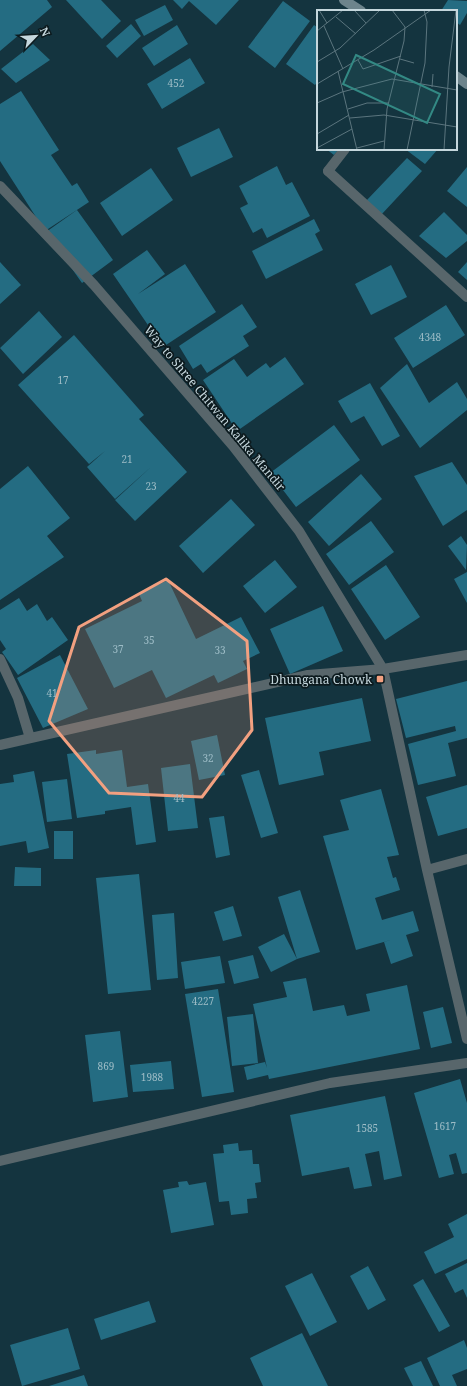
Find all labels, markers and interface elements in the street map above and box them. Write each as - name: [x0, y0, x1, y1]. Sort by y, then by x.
- inset map: [317, 10, 457, 150]
- north arrow: [16, 16, 56, 56]
- text: N: [37, 24, 54, 39]
- house number: 452: [168, 76, 184, 90]
- street label: Way to Shree Chitwan Kalika Mandir: [141, 322, 290, 495]
- house number: 4348: [419, 330, 442, 344]
- house number: 17: [57, 373, 69, 387]
- house number: 21: [121, 452, 133, 466]
- house number: 23: [145, 479, 157, 493]
- house number: 35: [143, 633, 155, 647]
- house number: 37: [112, 642, 124, 656]
- house number: 33: [214, 643, 226, 657]
- place label: Dhungana Chowk: [270, 671, 373, 688]
- marker: Dhungana Chowk: [375, 674, 385, 684]
- house number: 41: [46, 686, 58, 700]
- house number: 32: [202, 751, 214, 765]
- house number: 44: [173, 791, 185, 805]
- house number: 4227: [192, 994, 215, 1008]
- house number: 869: [98, 1059, 114, 1073]
- house number: 1988: [141, 1070, 164, 1084]
- house number: 1617: [434, 1119, 457, 1133]
- house number: 1585: [356, 1121, 378, 1135]

